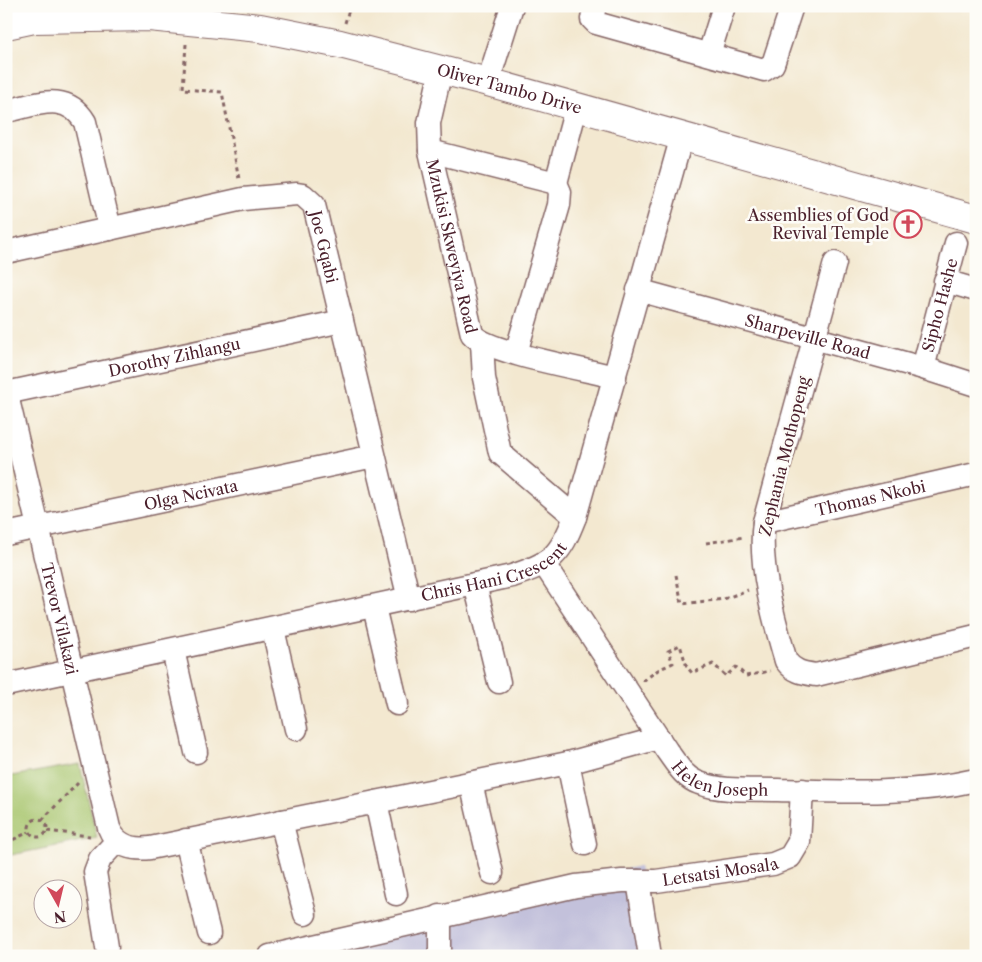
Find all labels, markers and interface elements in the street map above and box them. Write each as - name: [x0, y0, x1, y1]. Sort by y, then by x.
- street label: Oliver Tambo Drive: [435, 59, 584, 118]
- street label: Mzukisi Skweyiya Road: [422, 157, 482, 336]
- place label: Assemblies of God Revival Temple: [747, 205, 889, 243]
- street label: Joe Gqabi: [305, 206, 343, 285]
- church icon: Assemblies of God Revival Temple: [893, 209, 923, 239]
- street label: Sipho Hashe: [918, 256, 962, 354]
- street label: Sharpeville Road: [743, 310, 873, 363]
- street label: Dorothy Zihlangu: [106, 333, 242, 381]
- street label: Zephania Mothopeng: [754, 374, 814, 538]
- street label: Olga Ncivata: [142, 475, 240, 515]
- street label: Thomas Nkobi: [813, 476, 928, 520]
- street label: Chris Hani Crescent: [419, 538, 571, 605]
- street label: Trevor Vilakazi: [37, 561, 83, 677]
- street label: Helen Joseph: [667, 757, 768, 800]
- street label: Letsatsi Mosala: [661, 853, 782, 890]
- north arrow: [32, 880, 82, 930]
- text: N: [53, 907, 67, 927]

